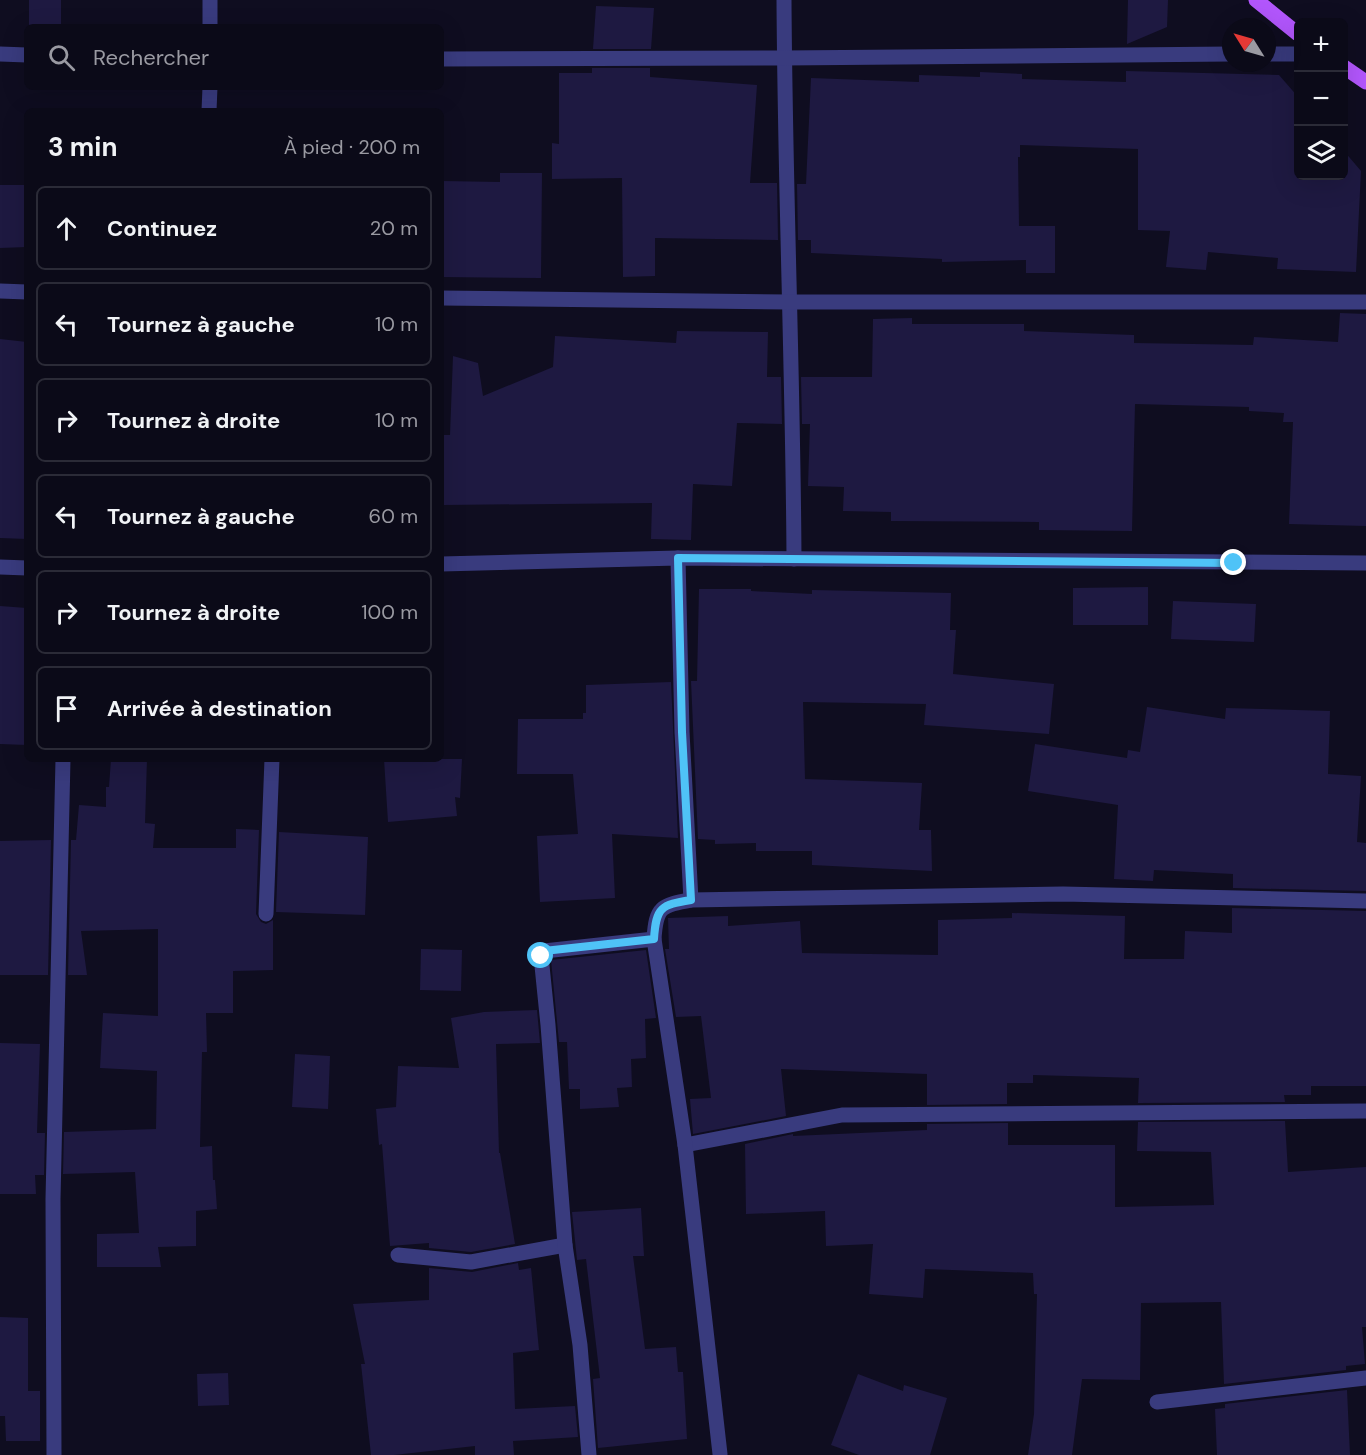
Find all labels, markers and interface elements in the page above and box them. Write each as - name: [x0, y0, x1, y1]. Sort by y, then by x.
- north arrow: [1222, 18, 1276, 72]
- map controls: [1294, 18, 1348, 180]
- button: +: [1294, 18, 1348, 72]
- search box: [24, 24, 444, 90]
- icon: search: [45, 41, 78, 74]
- text: Rechercher: [93, 43, 209, 72]
- button: −: [1294, 72, 1348, 126]
- button: layers: [1294, 126, 1348, 180]
- text: 3 min: [48, 130, 117, 164]
- text: À pied · 200 m: [284, 134, 420, 160]
- icon: ahead: [50, 212, 83, 245]
- text: Continuez: [107, 214, 217, 243]
- text: 20 m: [370, 215, 418, 241]
- icon: left: [50, 308, 83, 341]
- text: Tournez à gauche: [107, 310, 295, 339]
- text: 10 m: [375, 311, 418, 337]
- icon: right: [50, 404, 83, 437]
- text: Tournez à droite: [107, 406, 280, 435]
- text: 10 m: [375, 407, 418, 433]
- icon: left: [50, 500, 83, 533]
- text: Tournez à gauche: [107, 502, 295, 531]
- text: 60 m: [369, 503, 418, 529]
- route end: [1220, 549, 1246, 575]
- icon: right: [50, 596, 83, 629]
- text: Tournez à droite: [107, 598, 280, 627]
- text: 100 m: [361, 599, 418, 625]
- icon: arrive: [50, 692, 83, 725]
- text: Arrivée à destination: [107, 694, 332, 723]
- route start: [527, 942, 553, 968]

